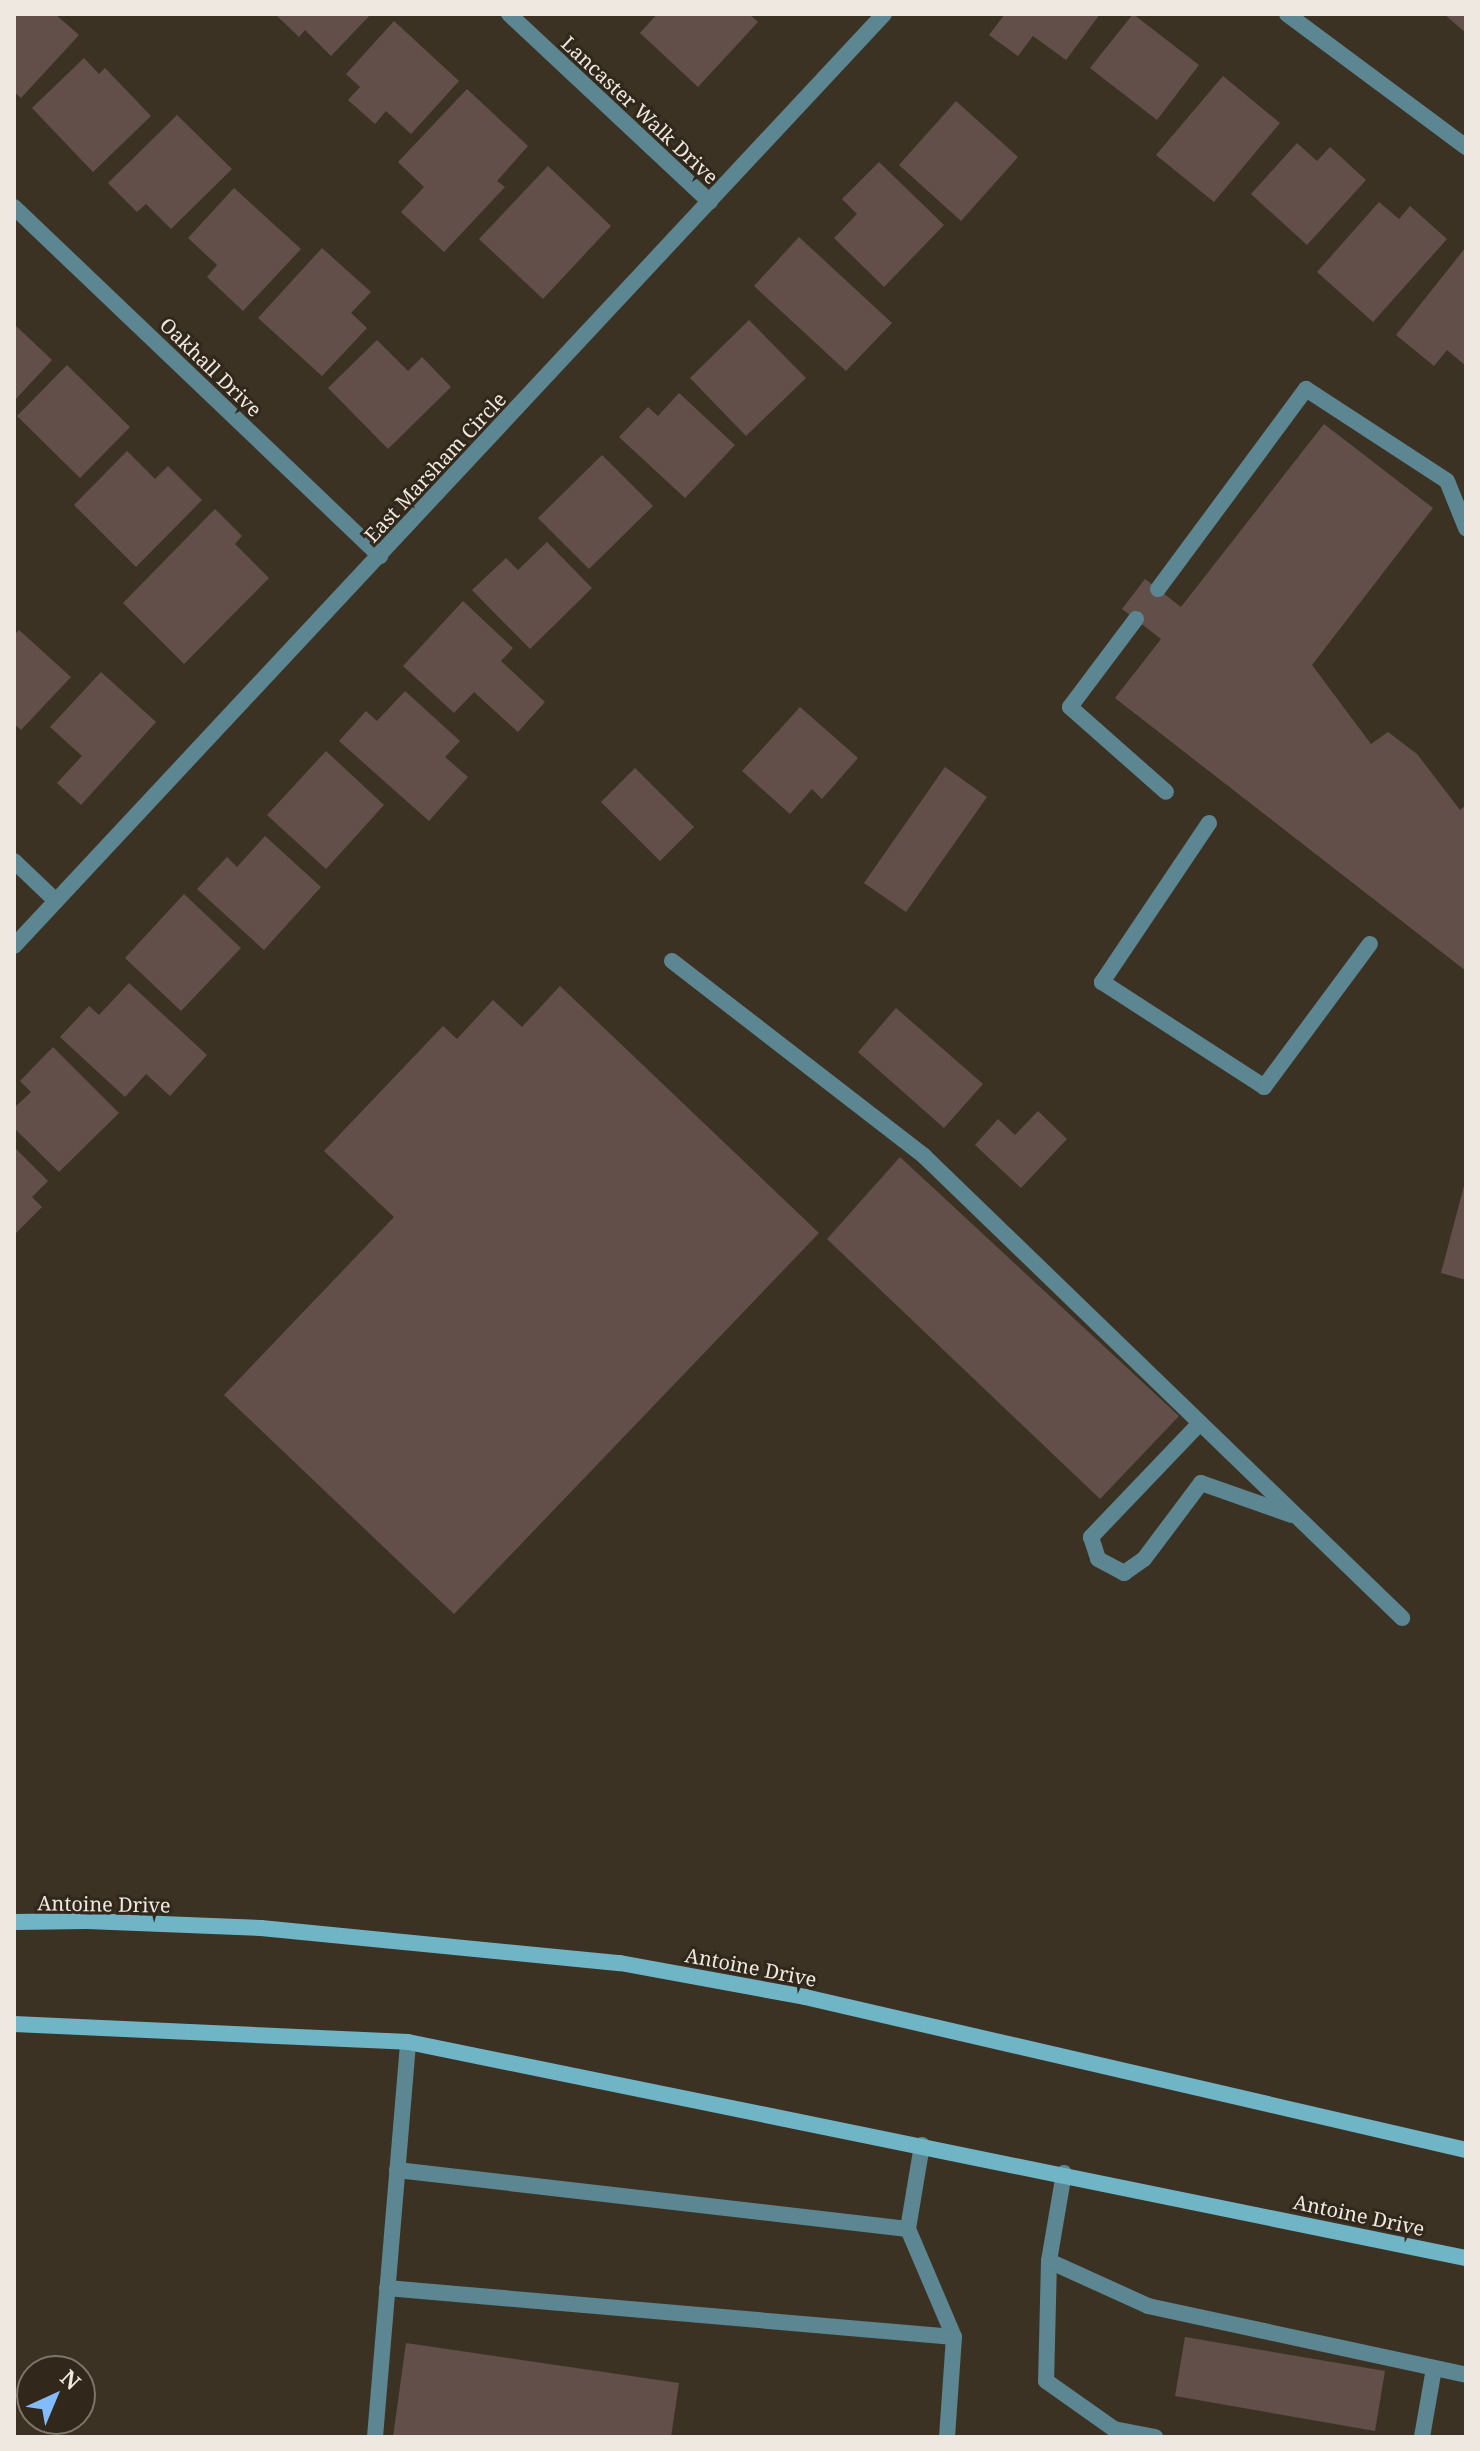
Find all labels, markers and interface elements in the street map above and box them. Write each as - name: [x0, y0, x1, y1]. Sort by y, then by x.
- street label: Lancaster Walk Drive: [557, 31, 723, 189]
- street label: Oakhall Drive: [155, 313, 267, 421]
- street label: East Marsham Circle: [359, 387, 511, 547]
- street label: Antoine Drive: [37, 1891, 171, 1917]
- street label: Antoine Drive: [683, 1942, 819, 1992]
- street label: Antoine Drive: [1291, 2189, 1427, 2241]
- north arrow: [16, 2355, 96, 2435]
- text: N: [55, 2362, 88, 2396]

